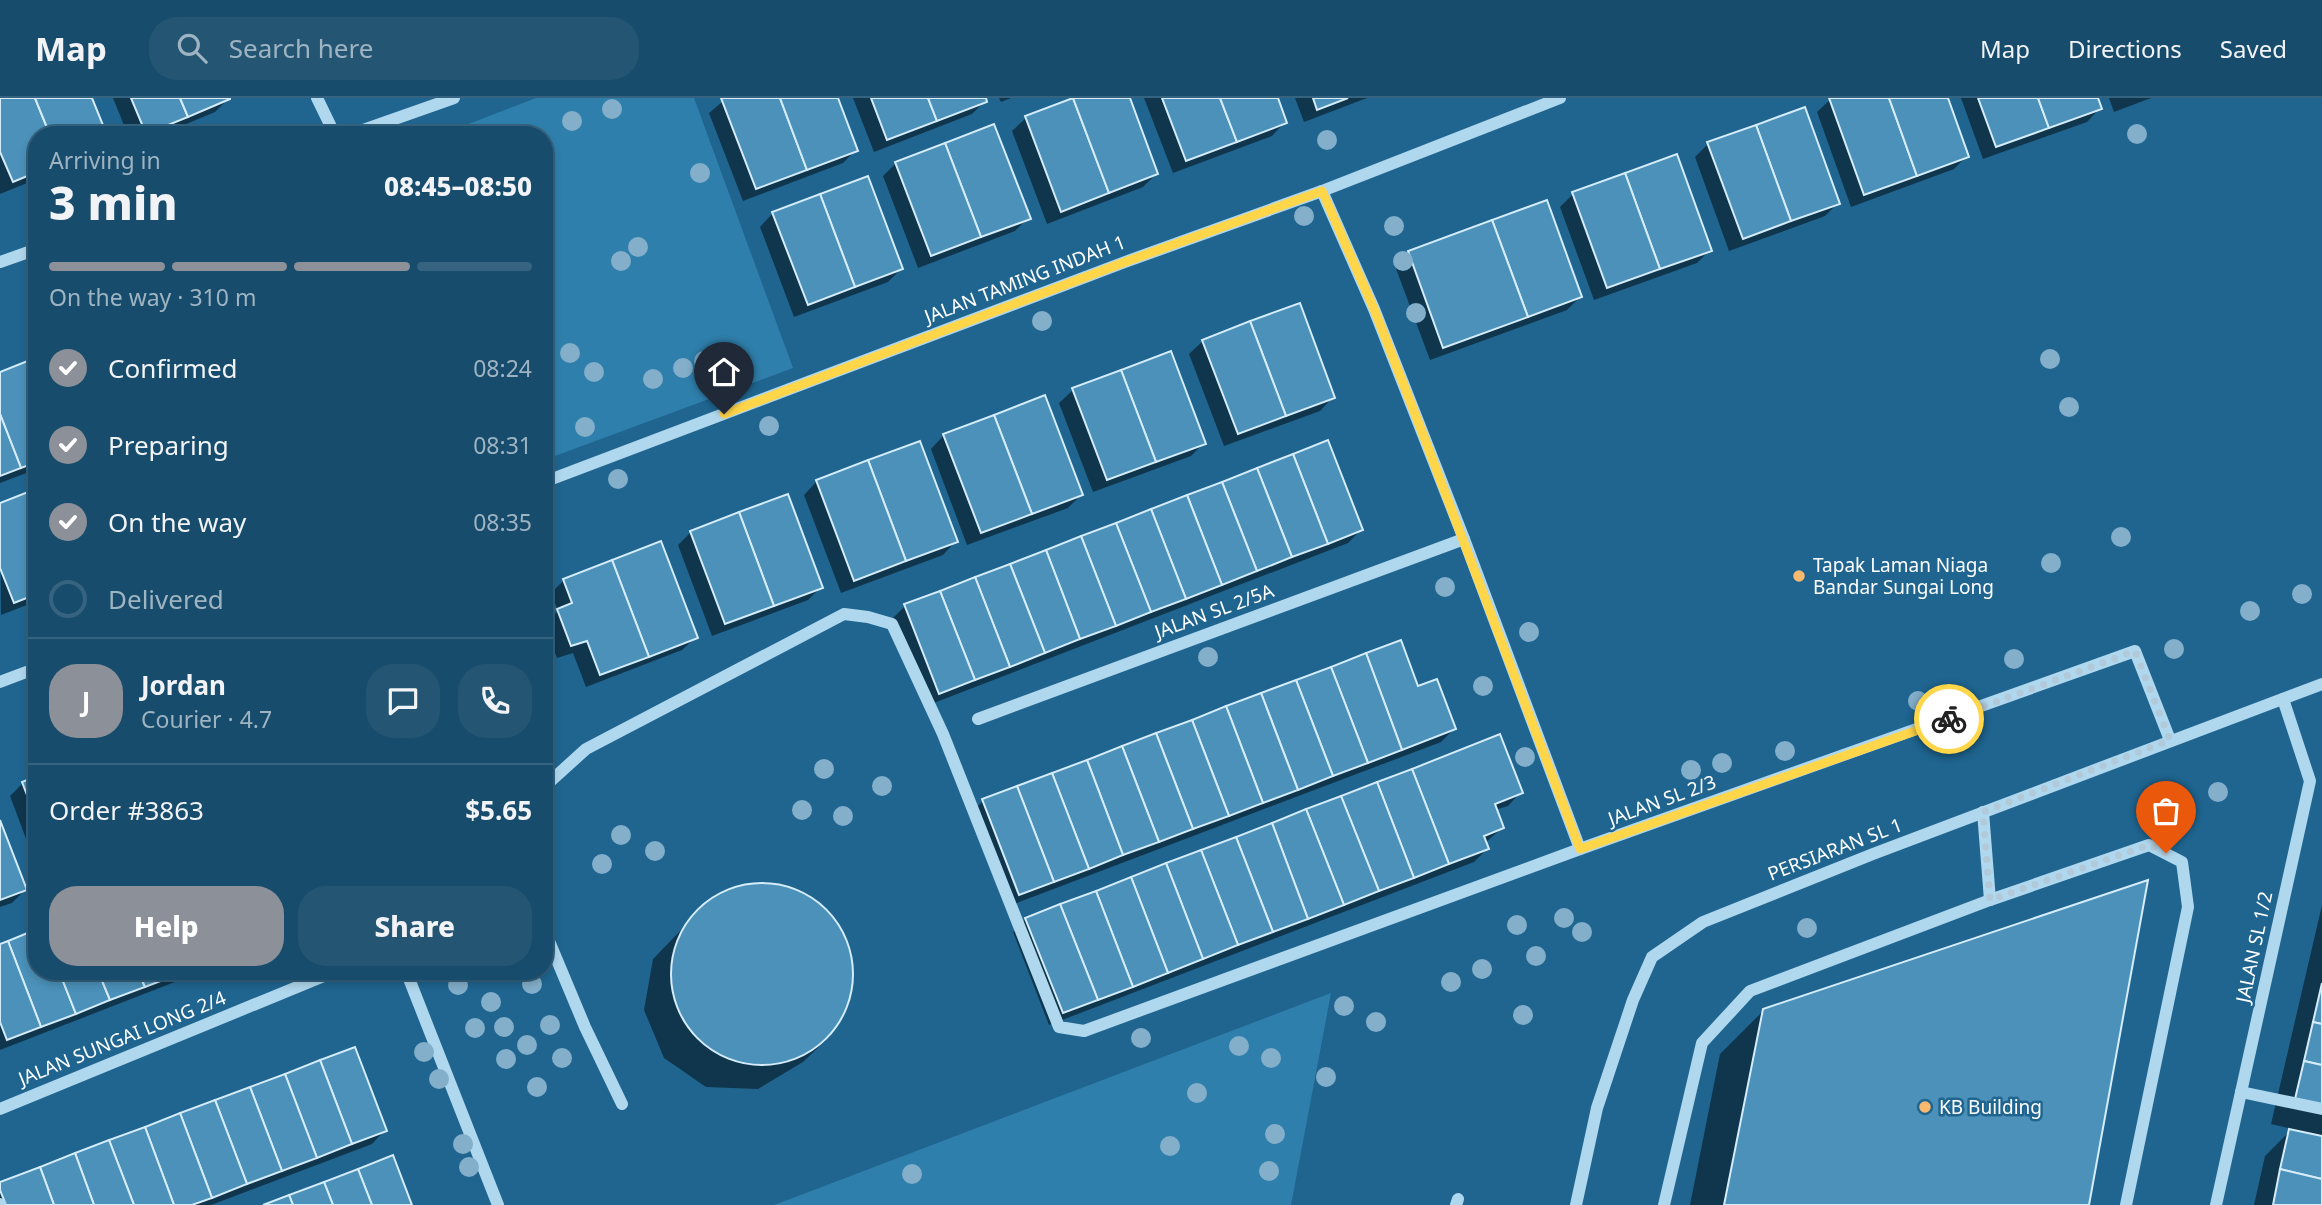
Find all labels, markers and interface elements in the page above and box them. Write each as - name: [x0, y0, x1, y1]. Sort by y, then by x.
- search box: [149, 17, 639, 80]
- text: Map: [35, 26, 107, 71]
- icon: search: [173, 29, 211, 67]
- text: Search here: [229, 30, 373, 66]
- text: Map: [1980, 32, 2030, 65]
- text: Directions: [2068, 32, 2182, 65]
- text: Saved: [2220, 32, 2287, 65]
- text: Arriving in: [49, 144, 161, 176]
- text: 08:45–08:50: [384, 168, 532, 204]
- text: 3 min: [49, 171, 178, 233]
- street label: JALAN TAMING INDAH 1: [919, 229, 1129, 330]
- text: On the way · 310 m: [49, 281, 256, 313]
- pin: [694, 342, 754, 414]
- icon: check: [49, 349, 87, 387]
- text: Confirmed: [108, 350, 238, 386]
- text: 08:24: [473, 352, 532, 384]
- icon: home: [705, 353, 743, 391]
- icon: check: [49, 426, 87, 464]
- text: Preparing: [108, 427, 229, 463]
- text: 08:31: [473, 429, 532, 461]
- icon: check: [49, 503, 87, 541]
- text: On the way: [108, 504, 246, 540]
- text: 08:35: [473, 506, 532, 538]
- place label: Tapak Laman Niaga Bandar Sungai Long: [1813, 552, 1994, 600]
- marker: Tapak Laman Niaga Bandar Sungai Long: [1791, 568, 1807, 584]
- street label: JALAN SL 2/5A: [1149, 577, 1278, 645]
- text: Delivered: [108, 581, 224, 617]
- button: chat: [366, 664, 440, 738]
- button: phone: [458, 664, 532, 738]
- text: Jordan: [141, 667, 226, 703]
- text: J: [82, 683, 90, 719]
- courier: [1914, 684, 1984, 754]
- icon: bike: [1930, 700, 1968, 738]
- text: Courier · 4.7: [141, 703, 272, 735]
- street label: JALAN SL 2/3: [1603, 768, 1720, 832]
- pin: [2136, 781, 2196, 853]
- text: Order #3863: [49, 792, 204, 828]
- text: $5.65: [465, 792, 532, 828]
- icon: bag: [2147, 792, 2185, 830]
- street label: PERSIARAN SL 1: [1764, 811, 1906, 887]
- button: Help: [49, 886, 284, 966]
- button: Share: [298, 886, 532, 966]
- street label: JALAN SL 1/2: [2229, 889, 2278, 1007]
- street label: JALAN SUNGAI LONG 2/4: [13, 984, 230, 1092]
- place label: KB Building: [1939, 1094, 2042, 1120]
- marker: KB Building: [1917, 1099, 1933, 1115]

